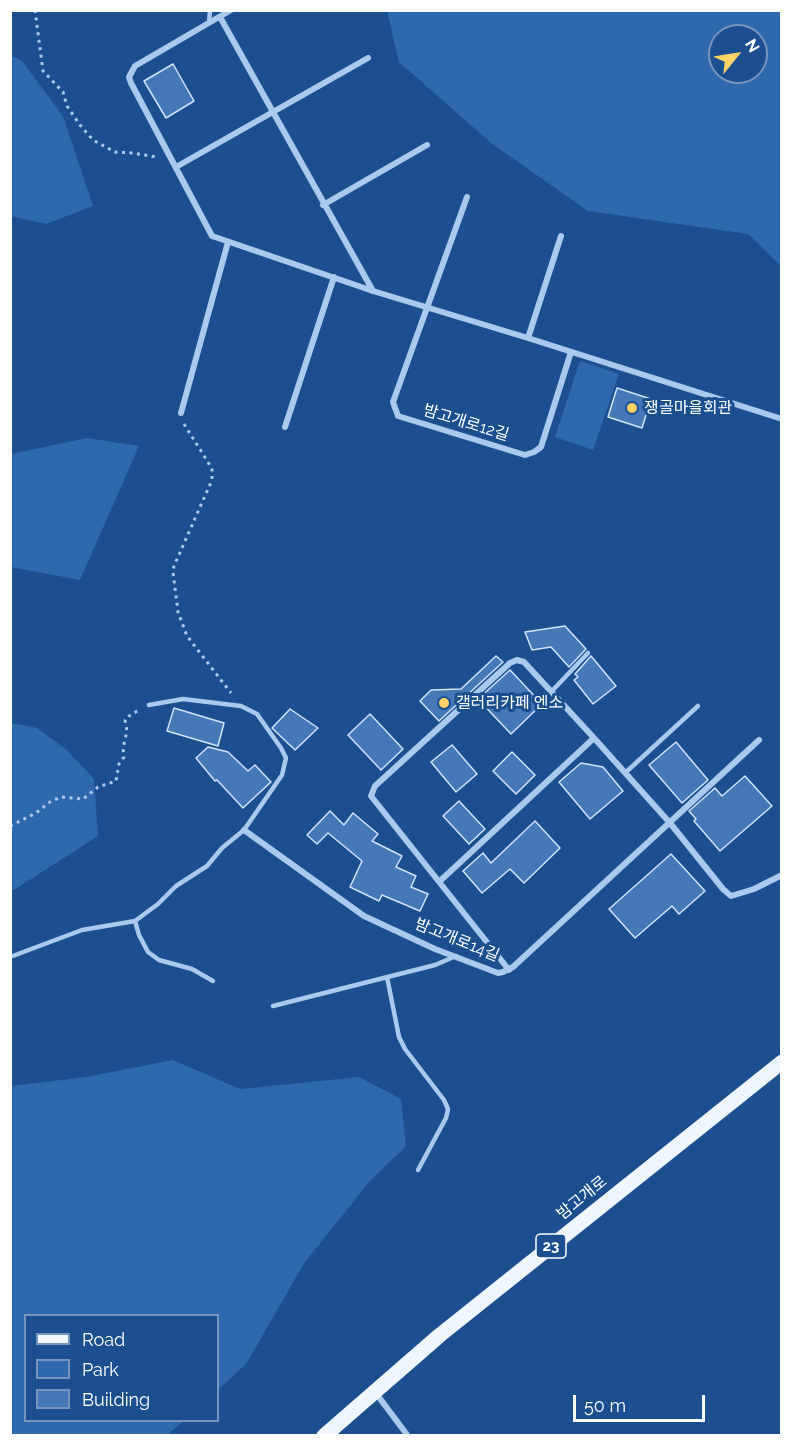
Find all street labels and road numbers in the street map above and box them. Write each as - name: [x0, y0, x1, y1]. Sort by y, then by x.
- street label: 밤고개로12길: [421, 401, 511, 445]
- street label: 밤고개로14길: [412, 914, 502, 966]
- street label: 밤고개로: [553, 1172, 611, 1224]
- road number: 23: [536, 1234, 566, 1258]

